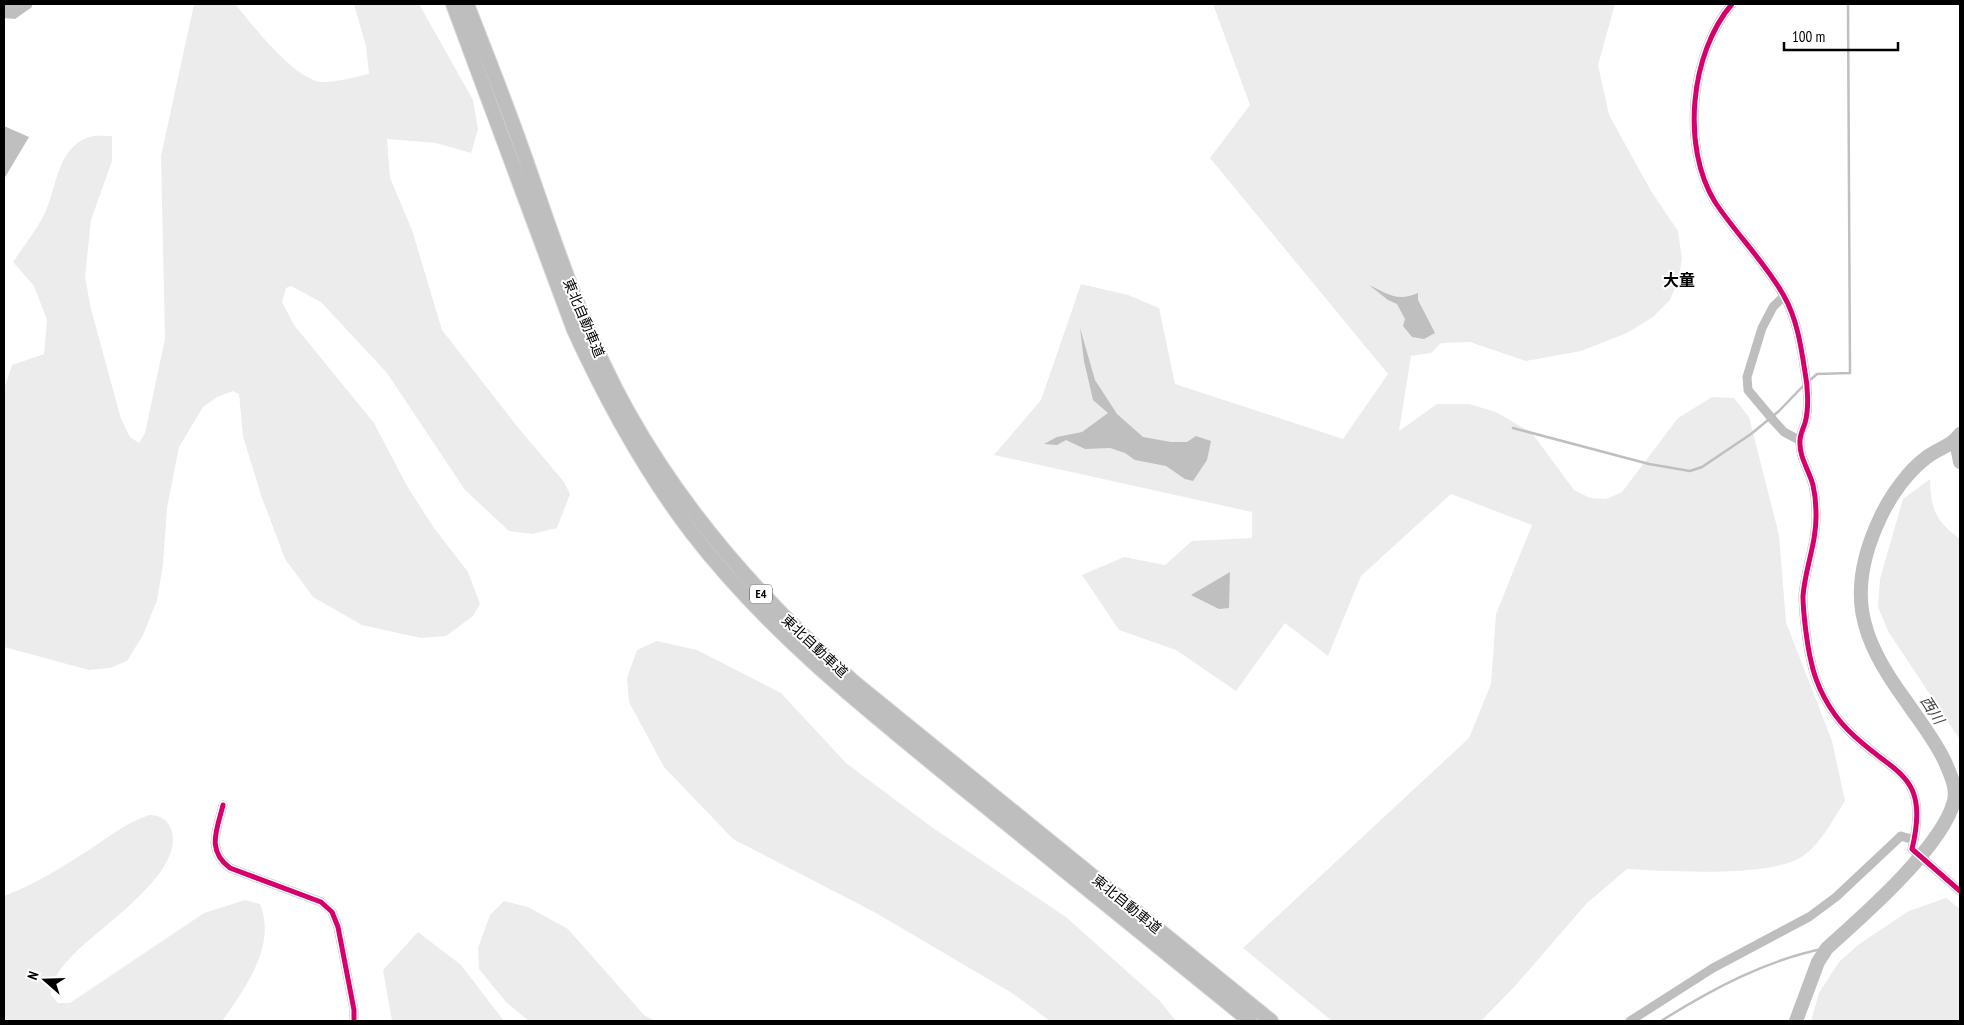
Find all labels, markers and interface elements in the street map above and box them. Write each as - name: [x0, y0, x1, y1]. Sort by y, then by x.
- scale bar: [1784, 20, 1898, 52]
- text: 100 m: [1792, 27, 1825, 46]
- district label: 大童: [1663, 270, 1695, 290]
- street label: 東北自動車道: [559, 276, 609, 360]
- road number: E4: [750, 584, 772, 604]
- street label: 東北自動車道: [778, 611, 852, 681]
- water label: 西川: [1916, 692, 1950, 729]
- street label: 東北自動車道: [1089, 871, 1165, 937]
- north arrow: [20, 955, 70, 1005]
- text: N: [23, 969, 43, 982]

